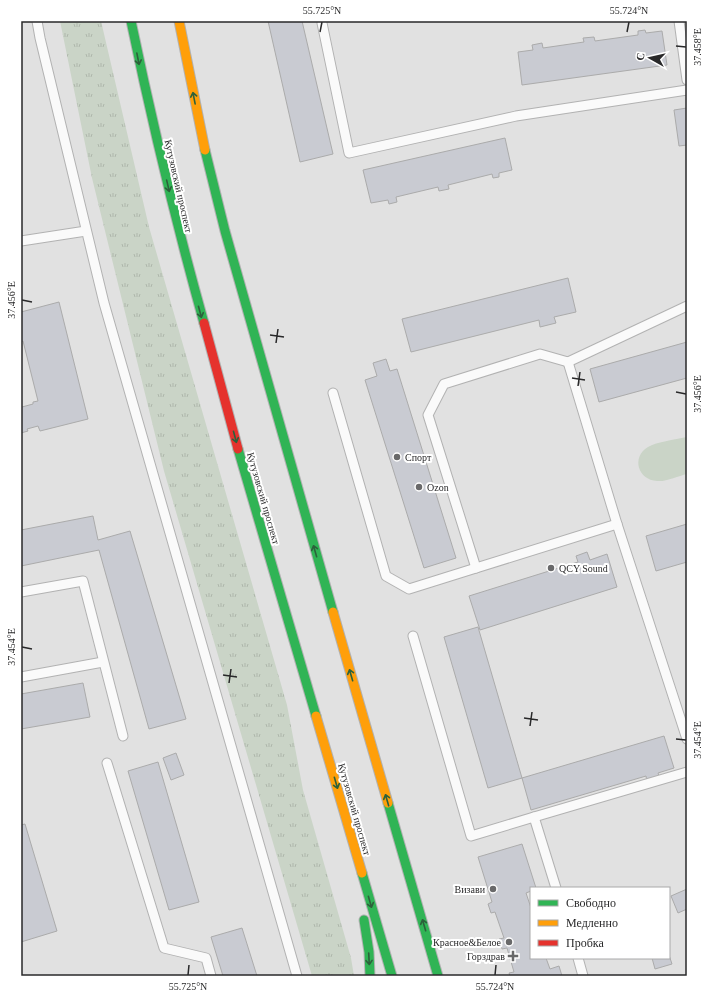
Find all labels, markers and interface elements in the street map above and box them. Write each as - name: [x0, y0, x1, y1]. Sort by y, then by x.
- text: 55.725°N: [303, 5, 341, 16]
- text: 55.724°N: [610, 5, 648, 16]
- text: 37.458°E: [692, 28, 703, 66]
- north arrow: [630, 38, 670, 78]
- one-way arrow: [135, 52, 143, 65]
- text: С: [634, 52, 647, 61]
- one-way arrow: [190, 92, 198, 105]
- street label: Кутузовский проспект: [162, 139, 195, 234]
- one-way arrow: [164, 179, 172, 192]
- text: 37.456°E: [6, 281, 17, 319]
- one-way arrow: [197, 305, 204, 318]
- text: 37.456°E: [692, 375, 703, 413]
- one-way arrow: [232, 430, 239, 443]
- street label: Кутузовский проспект: [245, 451, 282, 546]
- marker: Спорт: [392, 452, 402, 462]
- place label: Спорт: [405, 452, 432, 463]
- marker: Ozon: [414, 482, 424, 492]
- place label: Ozon: [427, 482, 449, 493]
- one-way arrow: [311, 544, 318, 557]
- marker: QCY Sound: [546, 563, 556, 573]
- place label: QCY Sound: [559, 563, 608, 574]
- text: 37.454°E: [6, 628, 17, 666]
- one-way arrow: [347, 669, 354, 682]
- text: 37.454°E: [692, 721, 703, 759]
- street label: Кутузовский проспект: [336, 762, 373, 857]
- one-way arrow: [333, 776, 340, 789]
- one-way arrow: [383, 794, 390, 807]
- place label: Визави: [455, 884, 486, 895]
- marker: Визави: [488, 884, 498, 894]
- legend: [530, 887, 670, 959]
- one-way arrow: [367, 895, 374, 908]
- text: Свободно: [566, 896, 616, 910]
- text: Медленно: [566, 916, 618, 930]
- one-way arrow: [420, 919, 427, 932]
- text: Пробка: [566, 936, 604, 950]
- place label: Красное&Белое: [433, 937, 502, 948]
- marker: Красное&Белое: [504, 937, 514, 947]
- place label: Горздрав: [467, 951, 505, 962]
- marker: Горздрав: [508, 951, 518, 961]
- one-way arrow: [365, 952, 373, 965]
- text: 55.725°N: [169, 981, 207, 992]
- text: 55.724°N: [476, 981, 514, 992]

